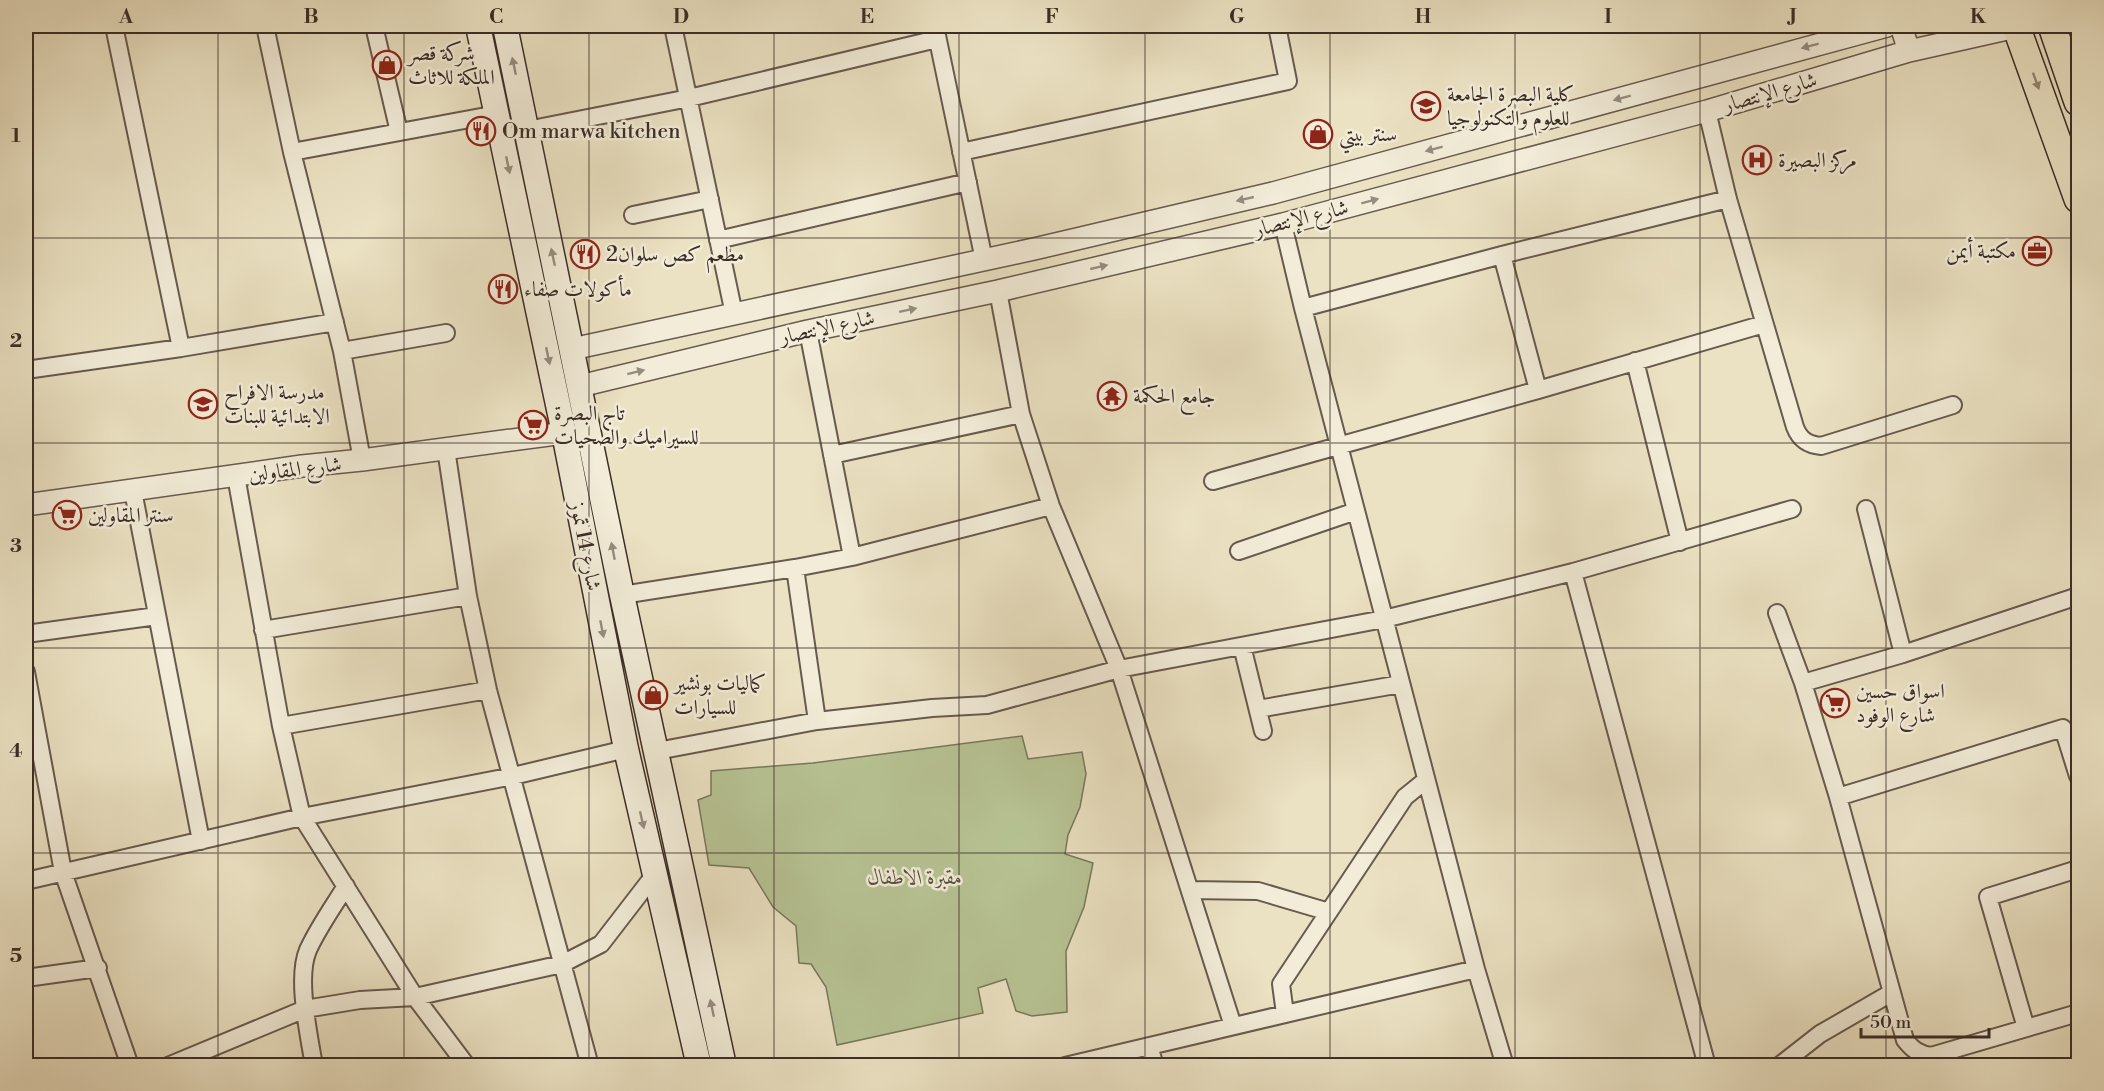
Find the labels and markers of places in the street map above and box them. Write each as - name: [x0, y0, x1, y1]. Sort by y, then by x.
- place label: شركة قصر الملكة للاثاث: [406, 40, 495, 91]
- shop icon: شركة قصر الملكة للاثاث: [371, 49, 403, 81]
- place label: كلية البصرة الجامعة للعلوم والتكنولوجيا: [1447, 82, 1575, 136]
- school or university icon: كلية البصرة الجامعة للعلوم والتكنولوجيا: [1410, 90, 1442, 122]
- restaurant icon: Om marwa kitchen: [465, 115, 497, 147]
- shop icon: سنتر بيتي: [1302, 118, 1334, 150]
- place label: Om marwa kitchen: [502, 119, 681, 145]
- place label: سنتر بيتي: [1339, 122, 1397, 154]
- hospital icon: مركز البصيرة: [1741, 144, 1773, 176]
- place label: مركز البصيرة: [1778, 148, 1857, 175]
- office icon: مكتبة أيمن: [2021, 235, 2053, 267]
- place label: مكتبة أيمن: [1946, 236, 2016, 265]
- restaurant icon: مطعم كص سلوان2: [569, 238, 601, 270]
- place label: مطعم كص سلوان2: [606, 242, 744, 274]
- restaurant icon: مأكولات صفاء: [487, 273, 519, 305]
- place label: مأكولات صفاء: [524, 274, 632, 303]
- place label: مدرسة اﻻفراح اﻻبتدائية للبنات: [224, 380, 330, 430]
- temple icon: جامع الحكمة: [1096, 380, 1128, 412]
- place label: جامع الحكمة: [1133, 384, 1216, 415]
- school or university icon: مدرسة اﻻفراح اﻻبتدائية للبنات: [187, 388, 219, 420]
- place label: تاج البصرة للسيراميك والصحيات: [554, 401, 699, 451]
- supermarket icon: تاج البصرة للسيراميك والصحيات: [517, 409, 549, 441]
- supermarket icon: سنتر المقاولين: [51, 499, 83, 531]
- place label: سنتر المقاولين: [88, 503, 174, 529]
- place label: كماليات بونشير للسيارات: [672, 671, 766, 721]
- shop icon: كماليات بونشير للسيارات: [637, 679, 669, 711]
- place label: اسواق حسين شارع الوفود: [1856, 679, 1945, 733]
- supermarket icon: اسواق حسين شارع الوفود: [1819, 687, 1851, 719]

